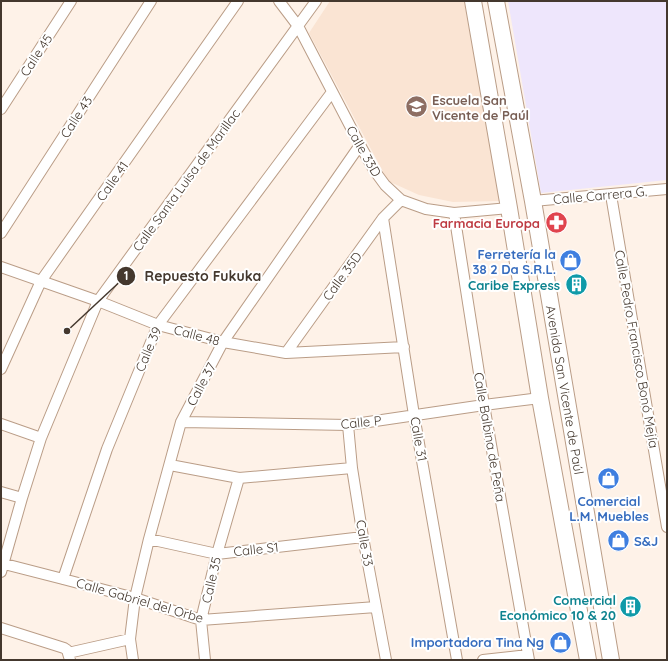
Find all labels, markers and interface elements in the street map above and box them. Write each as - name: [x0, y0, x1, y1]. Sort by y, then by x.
- street label: Calle 45: [16, 31, 56, 79]
- place label: Escuela San Vicente de Paúl: [432, 92, 529, 123]
- street label: Calle 43: [57, 93, 96, 141]
- school or university icon: Escuela San Vicente de Paúl: [403, 94, 429, 120]
- street label: Calle Santa Luisa de Marillac: [129, 105, 243, 254]
- street label: Calle 33D: [343, 123, 385, 179]
- street label: Calle 41: [93, 158, 131, 204]
- street label: Calle Carrera G.: [552, 183, 648, 207]
- pharmacy icon: Farmacia Europa: [543, 210, 569, 236]
- place label: Farmacia Europa: [433, 215, 540, 231]
- place label: Ferretería la 38 2 Da S.R.L.: [472, 246, 556, 277]
- street label: Calle 35D: [319, 248, 365, 304]
- shop icon: Ferretería la 38 2 Da S.R.L.: [558, 248, 584, 274]
- street label: Calle Pedro Francisco Bonó Mejía: [612, 249, 662, 449]
- callout: Repuesto Fukuka: [116, 263, 269, 289]
- text: Repuesto Fukuka: [145, 267, 261, 285]
- text: 1: [124, 268, 128, 283]
- building icon: Caribe Express: [563, 272, 589, 298]
- place label: Caribe Express: [468, 277, 560, 293]
- street label: Avenida San Vicente de Paúl: [543, 304, 587, 476]
- street label: Calle 48: [172, 321, 222, 349]
- street label: Calle 39: [131, 324, 165, 374]
- street label: Calle 37: [183, 359, 219, 408]
- street label: Calle Balbina de Peña: [471, 371, 509, 503]
- street label: Calle P: [340, 412, 382, 432]
- street label: Calle 31: [407, 416, 431, 462]
- shop icon: Comercial L.M. Muebles: [596, 466, 622, 492]
- place label: Comercial L.M. Muebles: [569, 493, 649, 524]
- street label: Calle 33: [353, 519, 377, 568]
- shop icon: S&J: [606, 528, 632, 554]
- place label: S&J: [634, 533, 658, 549]
- street label: Calle S1: [233, 539, 279, 559]
- street label: Calle 35: [198, 555, 224, 605]
- street label: Calle Gabriel del Orbe: [74, 574, 206, 626]
- place label: Comercial Económico 10 & 20: [499, 592, 616, 623]
- building icon: Comercial Económico 10 & 20: [618, 594, 644, 620]
- shop icon: Importadora Tina Ng: [547, 629, 573, 655]
- place label: Importadora Tina Ng: [411, 634, 544, 650]

